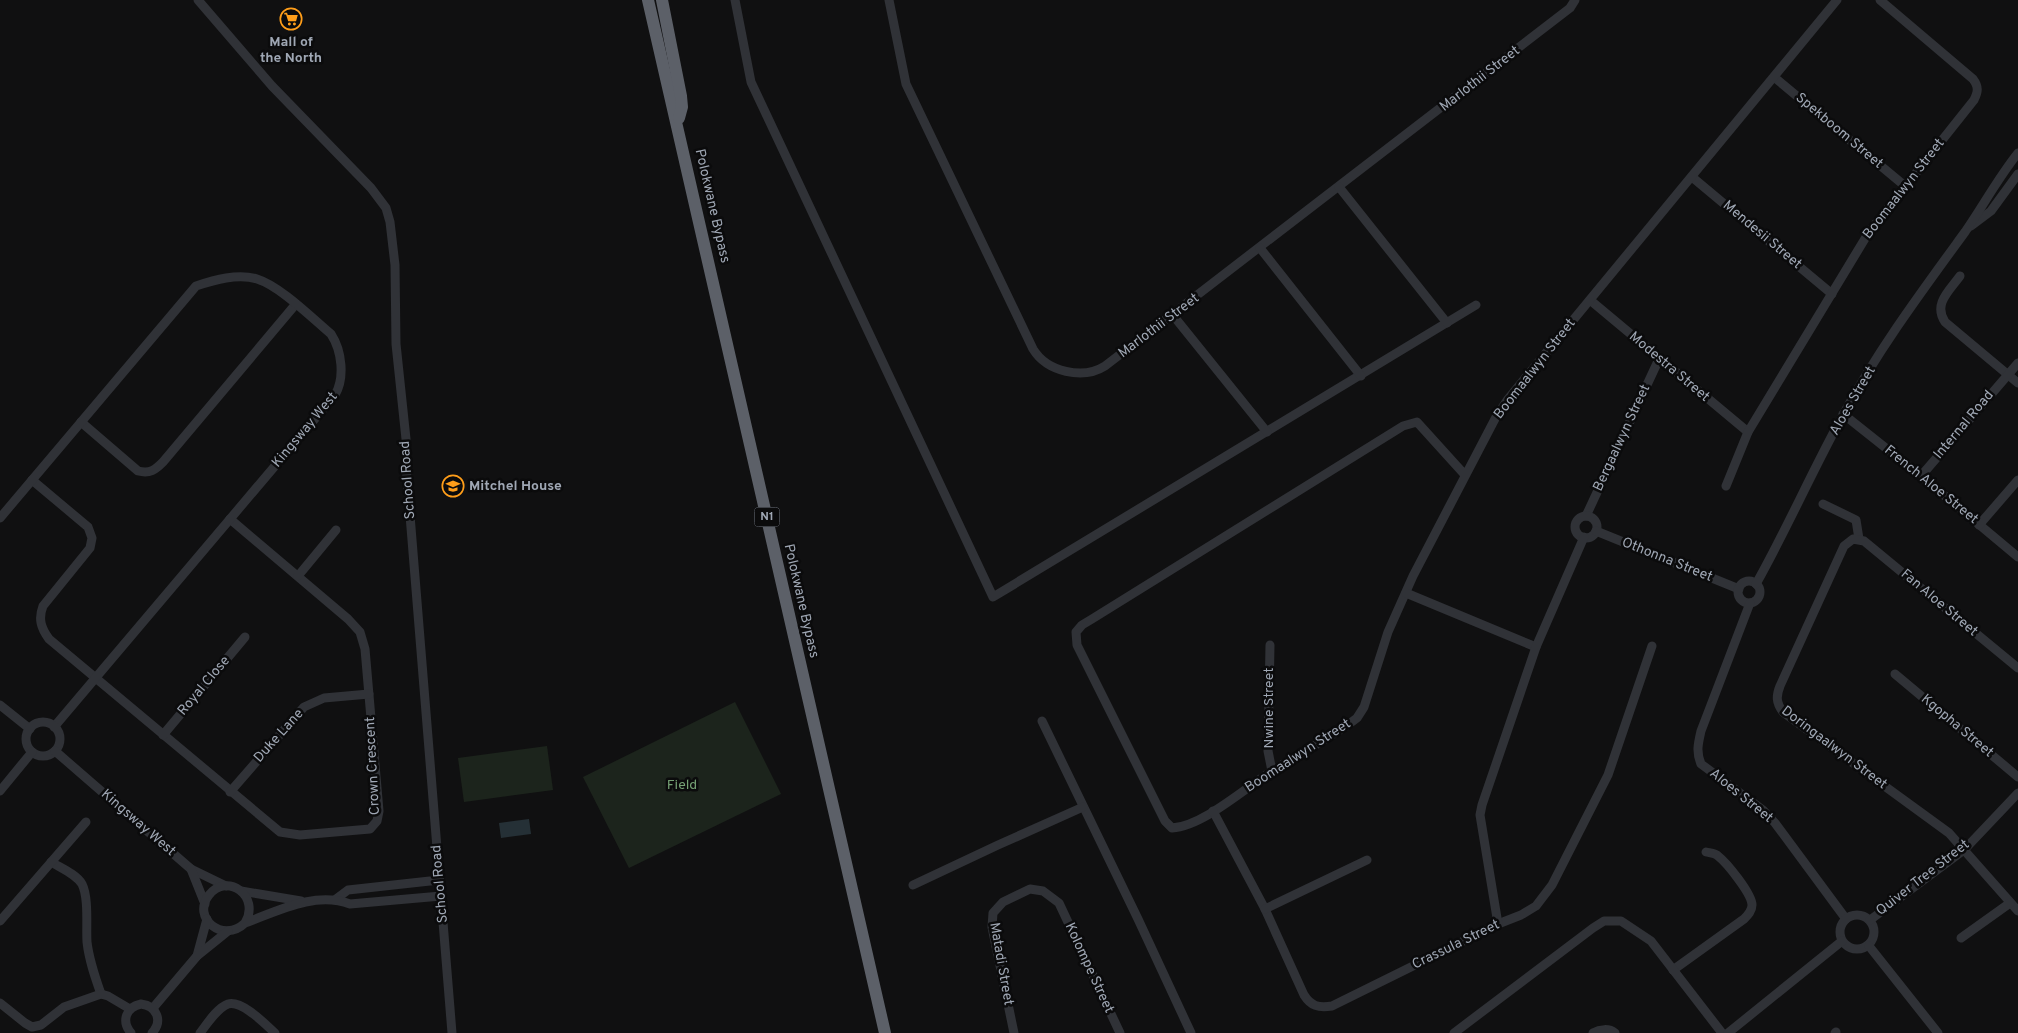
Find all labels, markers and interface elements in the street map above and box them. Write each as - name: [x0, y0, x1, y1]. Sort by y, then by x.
- supermarket icon: Mall of the North: [279, 7, 303, 31]
- place label: Mall of the North: [260, 34, 322, 67]
- street label: Marlothii Street: [1437, 42, 1523, 116]
- street label: Spekboom Street: [1792, 89, 1886, 173]
- street label: Boomaalwyn Street: [1860, 135, 1948, 243]
- street label: Polokwane Bypass: [691, 147, 733, 265]
- street label: Mendesii Street: [1719, 197, 1805, 273]
- street label: Marlothii Street: [1115, 290, 1203, 362]
- street label: Boomaalwyn Street: [1491, 315, 1579, 423]
- street label: Modestra Street: [1625, 328, 1713, 406]
- street label: Aloes Street: [1826, 363, 1880, 439]
- street label: Bergaalwyn Street: [1590, 382, 1654, 494]
- street label: Internal Road: [1930, 387, 1998, 463]
- street label: Kingsway West: [268, 389, 342, 471]
- street label: School Road: [397, 440, 419, 520]
- street label: French Aloe Street: [1881, 442, 1981, 528]
- school or university icon: Mitchel House: [441, 474, 465, 498]
- place label: Mitchel House: [469, 478, 562, 495]
- road number: N1: [754, 508, 780, 526]
- street label: Othonna Street: [1619, 534, 1715, 586]
- street label: Polokwane Bypass: [780, 542, 822, 660]
- street label: Fan Aloe Street: [1897, 566, 1981, 640]
- street label: Royal Close: [174, 653, 234, 719]
- street label: Nwine Street: [1261, 668, 1278, 748]
- street label: Kgopha Street: [1917, 691, 1997, 761]
- street label: Doringaalwyn Street: [1778, 703, 1890, 793]
- street label: Duke Lane: [251, 706, 307, 766]
- street label: Boomaalwyn Street: [1242, 715, 1354, 797]
- street label: Crown Crescent: [362, 716, 384, 816]
- street label: Aloes Street: [1706, 765, 1776, 827]
- park label: Field: [667, 777, 697, 794]
- street label: Kingsway West: [97, 786, 179, 860]
- street label: Quiver Tree Street: [1873, 836, 1973, 920]
- street label: School Road: [428, 844, 452, 924]
- street label: Crassula Street: [1409, 916, 1503, 974]
- street label: Kolompe Street: [1061, 920, 1117, 1016]
- street label: Matadi Street: [985, 921, 1017, 1007]

